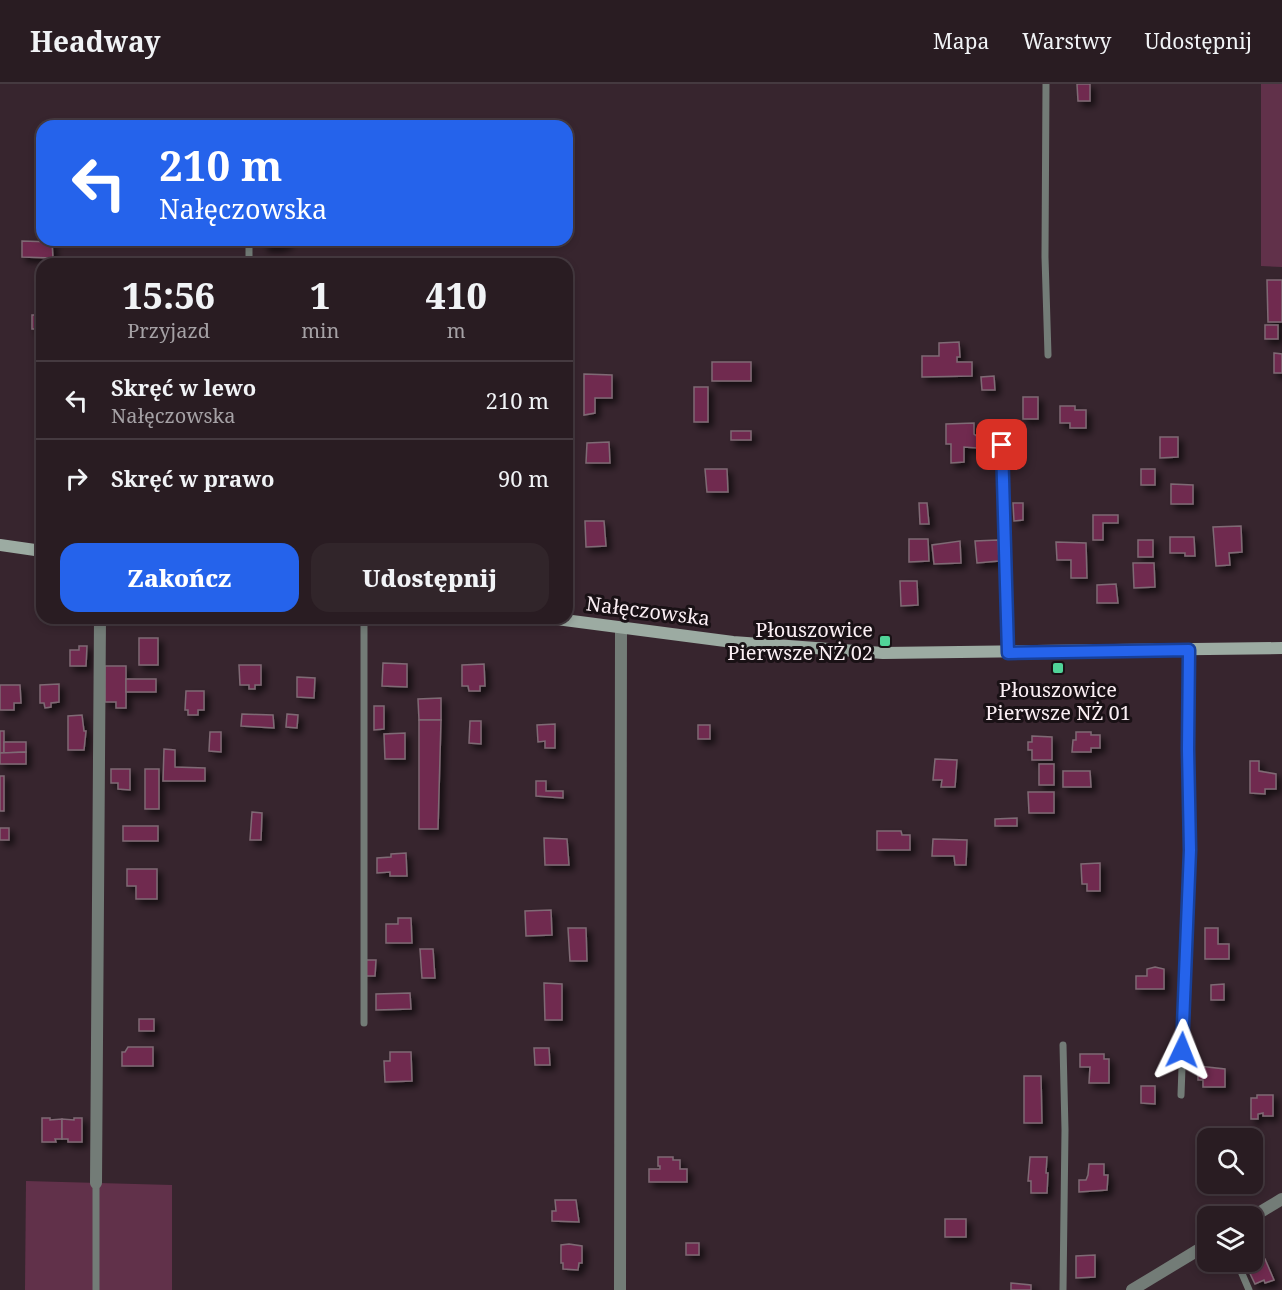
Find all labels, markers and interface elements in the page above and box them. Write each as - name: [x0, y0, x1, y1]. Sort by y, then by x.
- text: Headway: [30, 22, 160, 60]
- text: Mapa: [933, 27, 989, 55]
- text: Warstwy: [1022, 27, 1111, 55]
- text: Udostępnij: [1144, 27, 1252, 55]
- text: 210 m: [159, 136, 283, 193]
- icon: left: [60, 144, 138, 222]
- text: Nałęczowska: [159, 190, 327, 227]
- text: 15:56: [122, 271, 215, 320]
- text: 1: [310, 271, 331, 320]
- text: 410: [426, 271, 487, 320]
- text: Przyjazd: [127, 317, 210, 344]
- text: min: [301, 317, 339, 344]
- text: m: [447, 317, 466, 344]
- text: Skręć w lewo: [111, 372, 256, 402]
- icon: left: [60, 384, 93, 417]
- text: 210 m: [486, 385, 549, 415]
- text: Nałęczowska: [111, 402, 236, 429]
- pin: [976, 419, 1027, 470]
- icon: arrive: [985, 428, 1018, 461]
- icon: right: [60, 462, 93, 495]
- text: Skręć w prawo: [111, 463, 274, 493]
- text: 90 m: [498, 463, 549, 493]
- button: Zakończ: [60, 543, 299, 612]
- button: Udostępnij: [311, 543, 549, 612]
- street label: Nałęczowska: [585, 590, 712, 631]
- place label: Płouszowice Pierwsze NŻ 02: [727, 616, 873, 666]
- marker: Płouszowice Pierwsze NŻ 02: [878, 634, 892, 648]
- marker: Płouszowice Pierwsze NŻ 01: [1051, 661, 1065, 675]
- place label: Płouszowice Pierwsze NŻ 01: [985, 676, 1131, 726]
- position arrow: [1150, 1018, 1214, 1082]
- map controls: [1197, 1128, 1263, 1272]
- button: search: [1197, 1128, 1263, 1194]
- button: layers: [1197, 1206, 1263, 1272]

